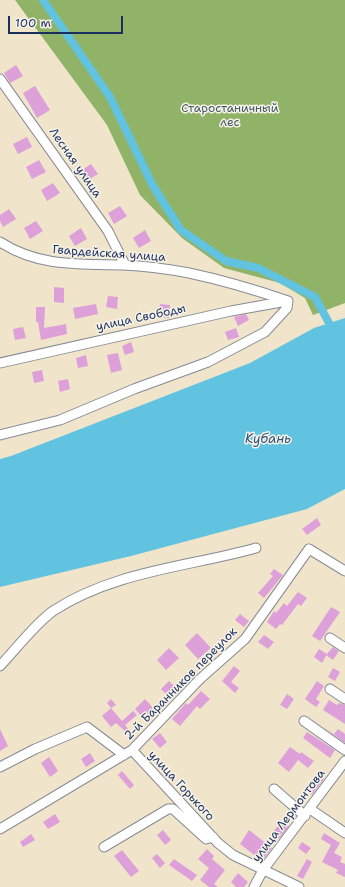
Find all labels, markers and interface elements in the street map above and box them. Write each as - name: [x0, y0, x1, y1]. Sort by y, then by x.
- scale bar: [10, 8, 125, 34]
- text: 100 m: [15, 15, 51, 31]
- park label: Старостаничный лес: [181, 102, 279, 130]
- street label: Лесная улица: [46, 125, 104, 201]
- street label: Гвардейская улица: [52, 243, 166, 265]
- street label: улица Свободы: [95, 301, 187, 335]
- water label: Кубань: [245, 432, 291, 448]
- street label: 2-й Баранников переулок: [122, 625, 240, 743]
- street label: улица Горького: [145, 748, 217, 824]
- street label: улица Лермонтова: [250, 767, 328, 865]

